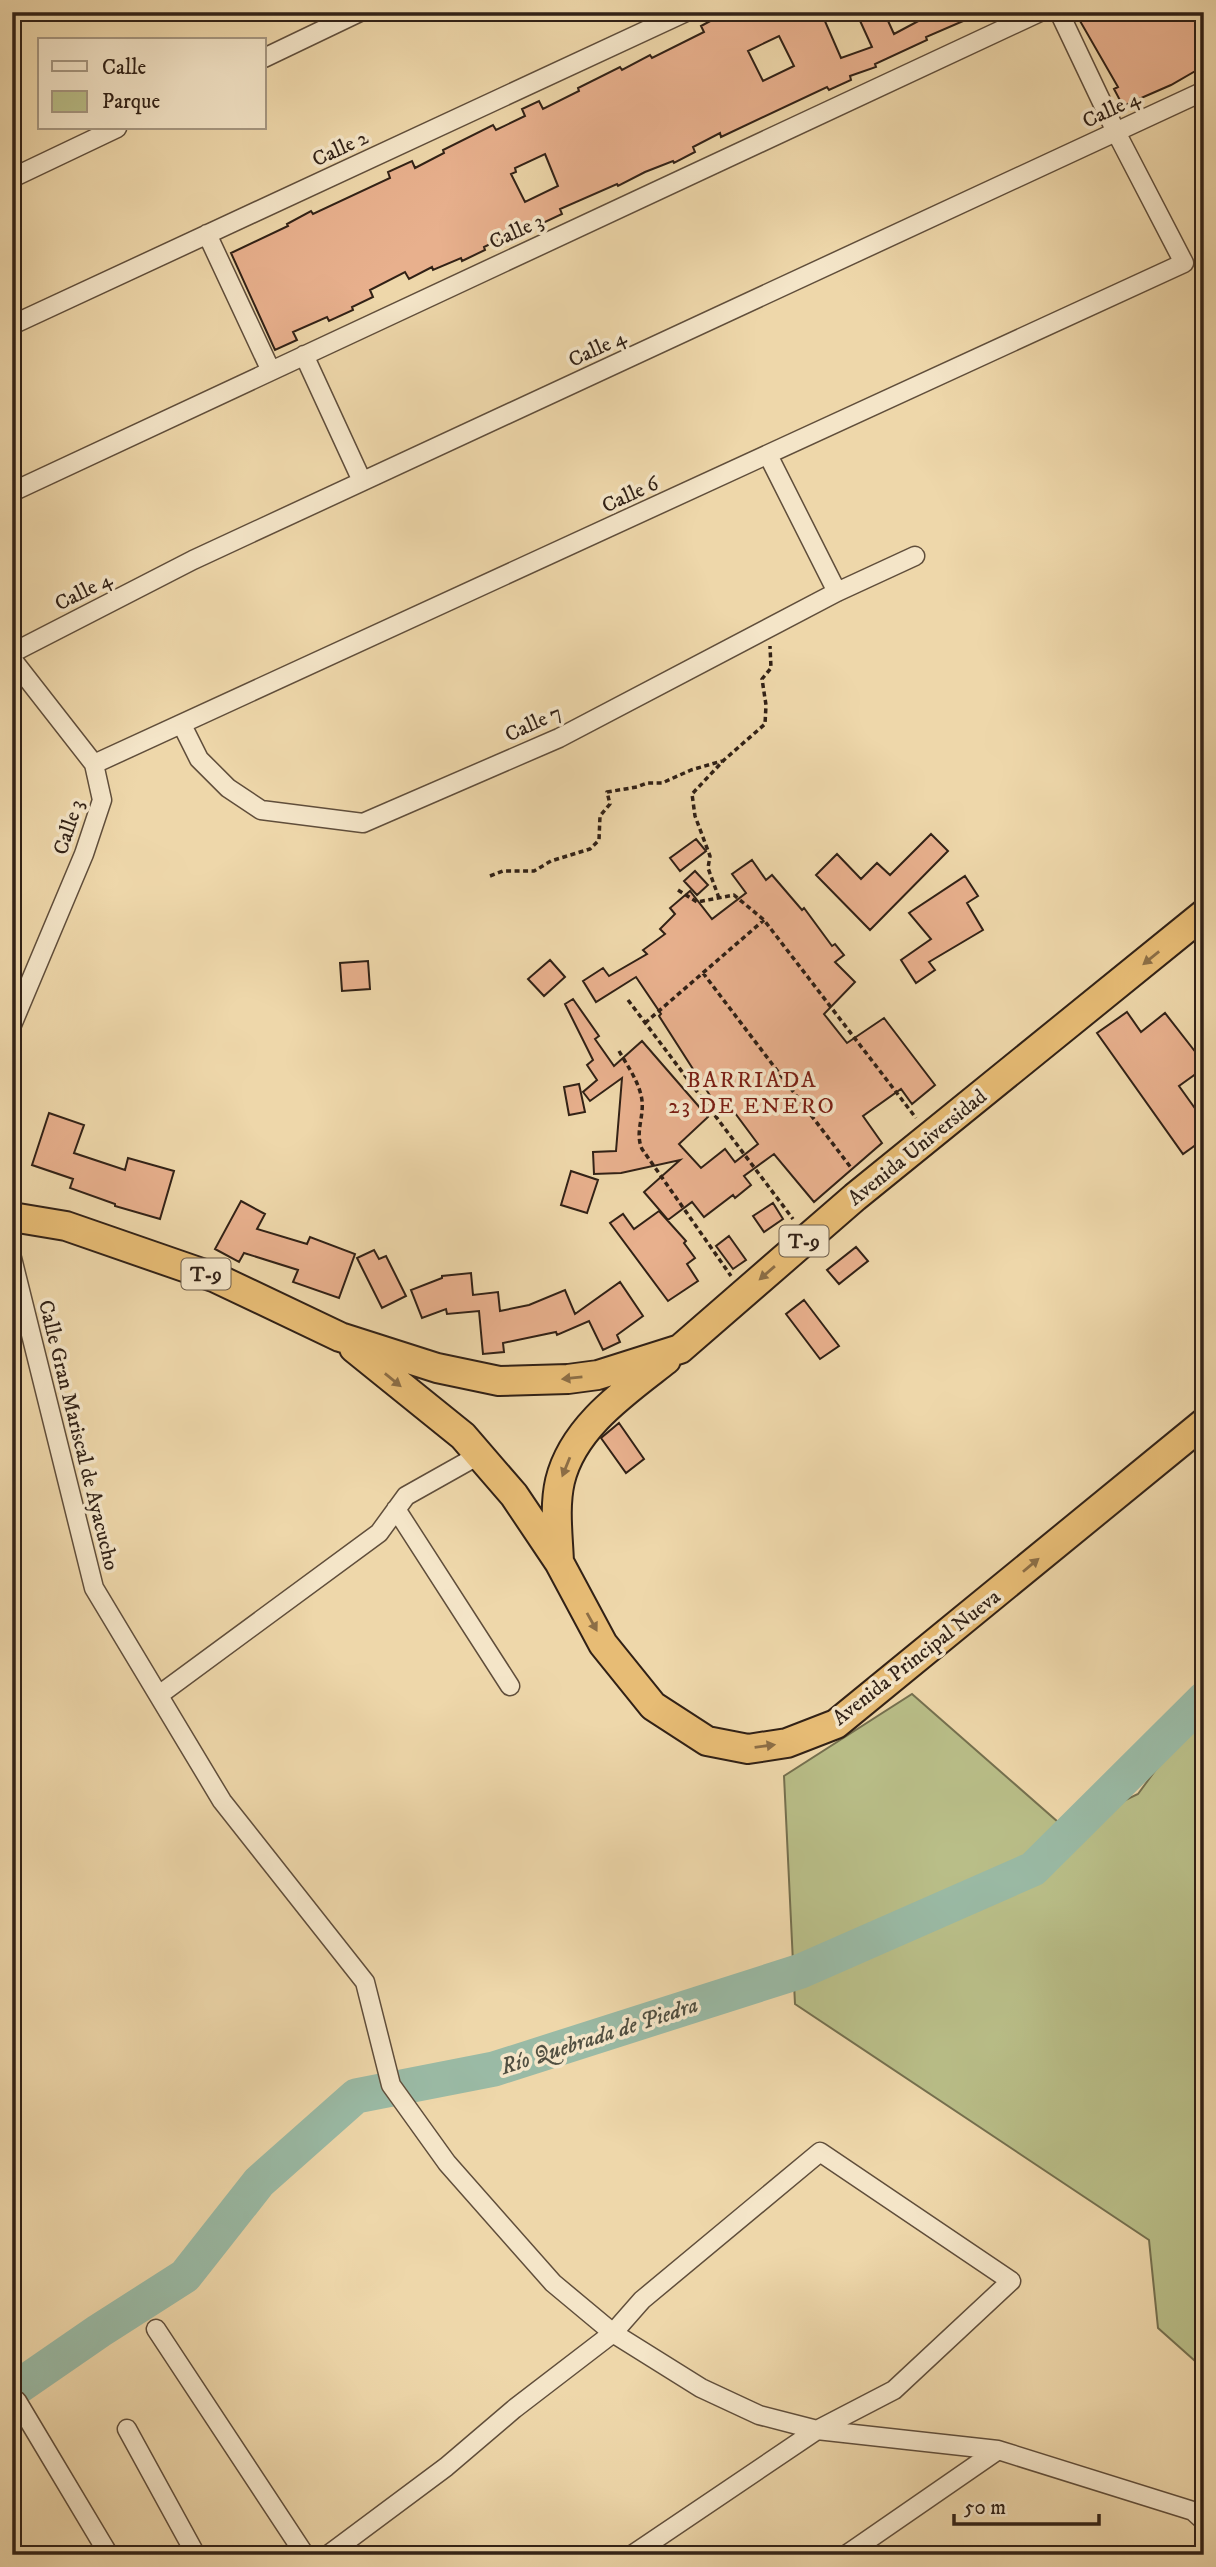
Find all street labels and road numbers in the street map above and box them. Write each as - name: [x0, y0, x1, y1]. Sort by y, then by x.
- street label: Calle 4: [1078, 85, 1145, 135]
- street label: Calle 2: [308, 124, 373, 173]
- street label: Calle 3: [485, 208, 548, 256]
- street label: Calle 4: [564, 324, 631, 374]
- street label: Calle 6: [598, 470, 664, 519]
- street label: Calle 4: [51, 566, 117, 617]
- street label: Calle 7: [501, 700, 566, 748]
- street label: Calle 3: [48, 796, 90, 858]
- street label: Avenida Universidad: [843, 1083, 993, 1212]
- road number: T-9: [780, 1226, 828, 1256]
- road number: T-9: [182, 1258, 230, 1290]
- street label: Calle Gran Mariscal de Ayacucho: [32, 1297, 124, 1573]
- street label: Avenida Principal Nueva: [827, 1584, 1006, 1731]

